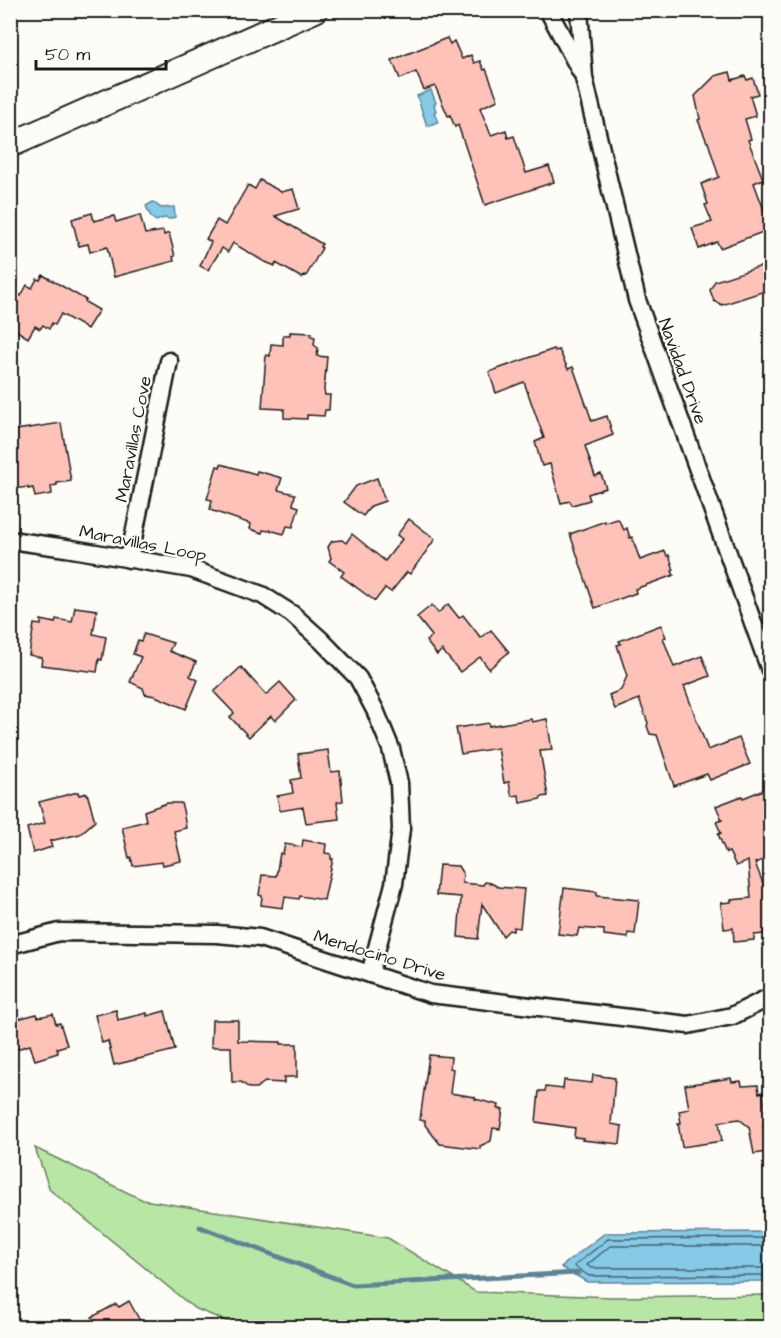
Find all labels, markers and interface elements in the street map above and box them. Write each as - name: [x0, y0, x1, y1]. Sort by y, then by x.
- scale bar: [36, 33, 166, 71]
- text: 50 m: [45, 42, 90, 67]
- street label: Navidad Drive: [652, 315, 713, 428]
- street label: Maravillas Cove: [109, 374, 158, 504]
- street label: Maravillas Loop: [77, 519, 209, 568]
- street label: Mendocino Drive: [311, 924, 449, 988]

